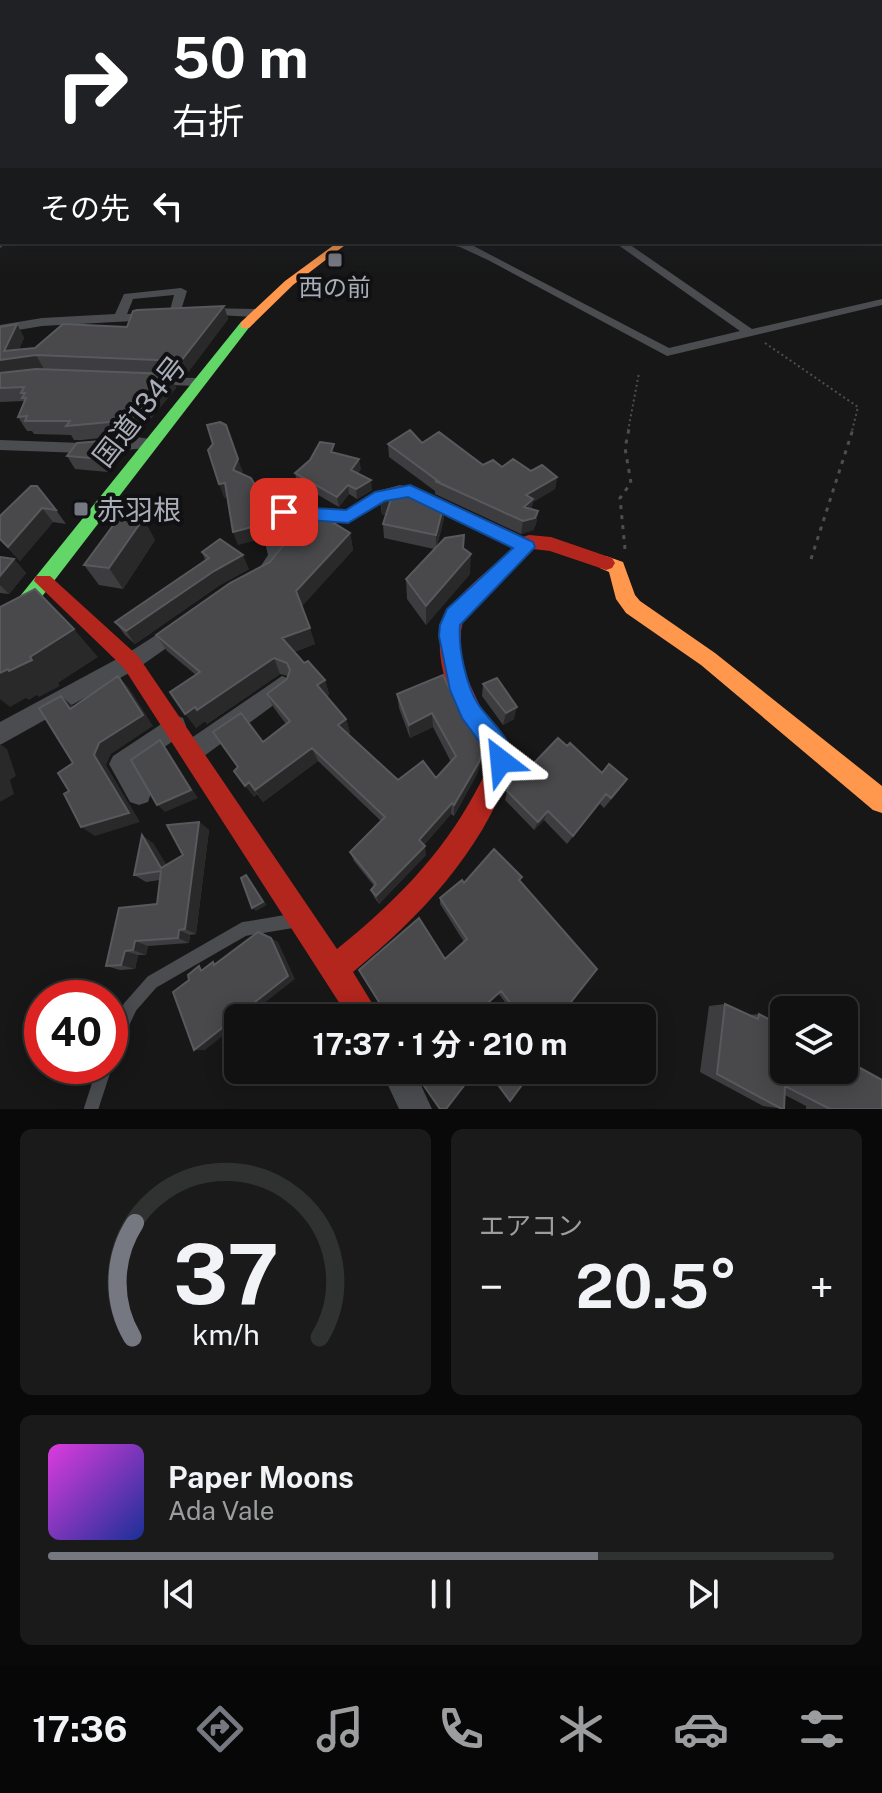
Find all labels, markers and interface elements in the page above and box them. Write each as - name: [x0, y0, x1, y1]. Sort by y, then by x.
- text: 50 m: [172, 25, 309, 91]
- icon: right: [40, 32, 144, 136]
- text: 右折: [172, 100, 244, 142]
- icon: left: [146, 184, 190, 228]
- text: その先: [40, 190, 130, 226]
- marker: 西の前: [326, 251, 344, 269]
- place label: 西の前: [299, 273, 371, 301]
- street label: 国道134号: [86, 349, 192, 473]
- pin: [250, 478, 318, 546]
- icon: arrive: [262, 490, 306, 534]
- place label: 赤羽根: [97, 493, 181, 526]
- marker: 赤羽根: [72, 500, 90, 518]
- position arrow: [459, 719, 543, 803]
- speed limit sign: 40: [24, 980, 128, 1084]
- map controls: [770, 996, 858, 1084]
- button: layers: [770, 996, 858, 1084]
- text: 17:37 · 1 分 · 210 m: [313, 1026, 567, 1062]
- text: エアコン: [479, 1210, 583, 1241]
- text: 37: [172, 1225, 279, 1323]
- text: 20.5°: [576, 1251, 737, 1322]
- text: −: [479, 1261, 503, 1313]
- text: +: [810, 1261, 834, 1313]
- text: km/h: [192, 1318, 259, 1351]
- text: Paper Moons: [168, 1459, 354, 1495]
- text: Ada Vale: [168, 1495, 274, 1526]
- icon: previous: [157, 1572, 201, 1616]
- icon: pause: [419, 1572, 463, 1616]
- icon: next: [681, 1572, 725, 1616]
- icon: directions: [192, 1701, 248, 1757]
- icon: music: [312, 1701, 368, 1757]
- icon: phone: [433, 1701, 489, 1757]
- icon: climate: [553, 1701, 609, 1757]
- icon: car: [673, 1701, 729, 1757]
- icon: filters: [794, 1701, 850, 1757]
- text: 17:36: [32, 1708, 127, 1750]

